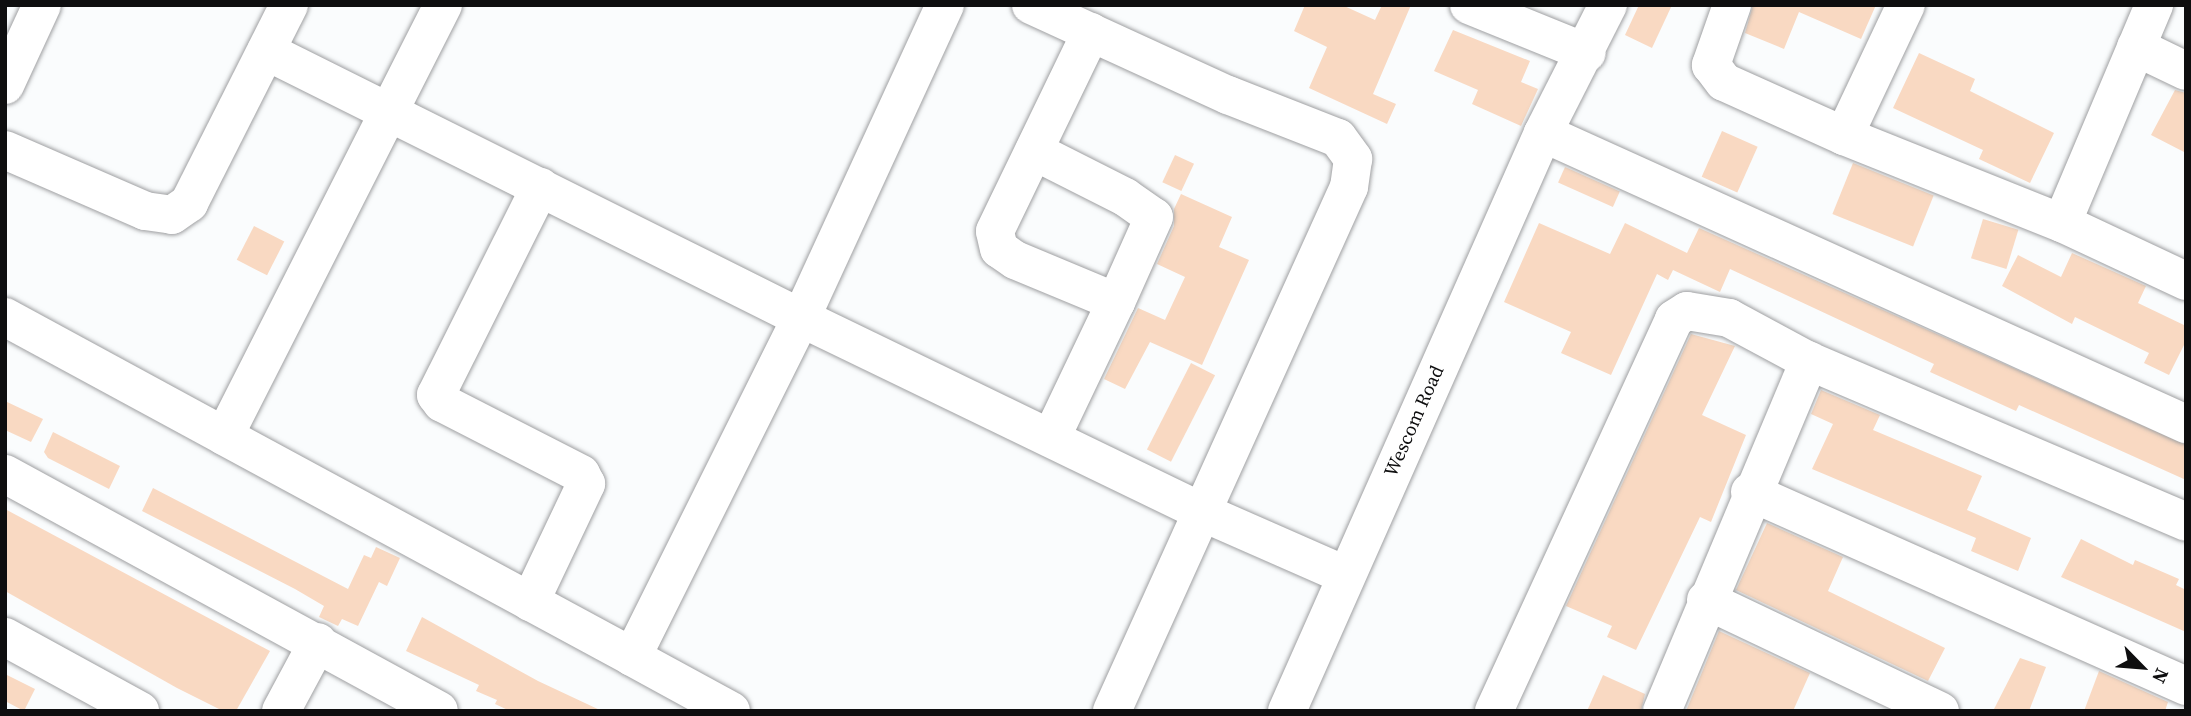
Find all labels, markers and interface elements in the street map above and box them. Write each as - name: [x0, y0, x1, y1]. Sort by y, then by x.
- street label: Wescom Road: [1379, 362, 1449, 480]
- north arrow: [2107, 632, 2177, 702]
- text: N: [2146, 664, 2176, 688]

